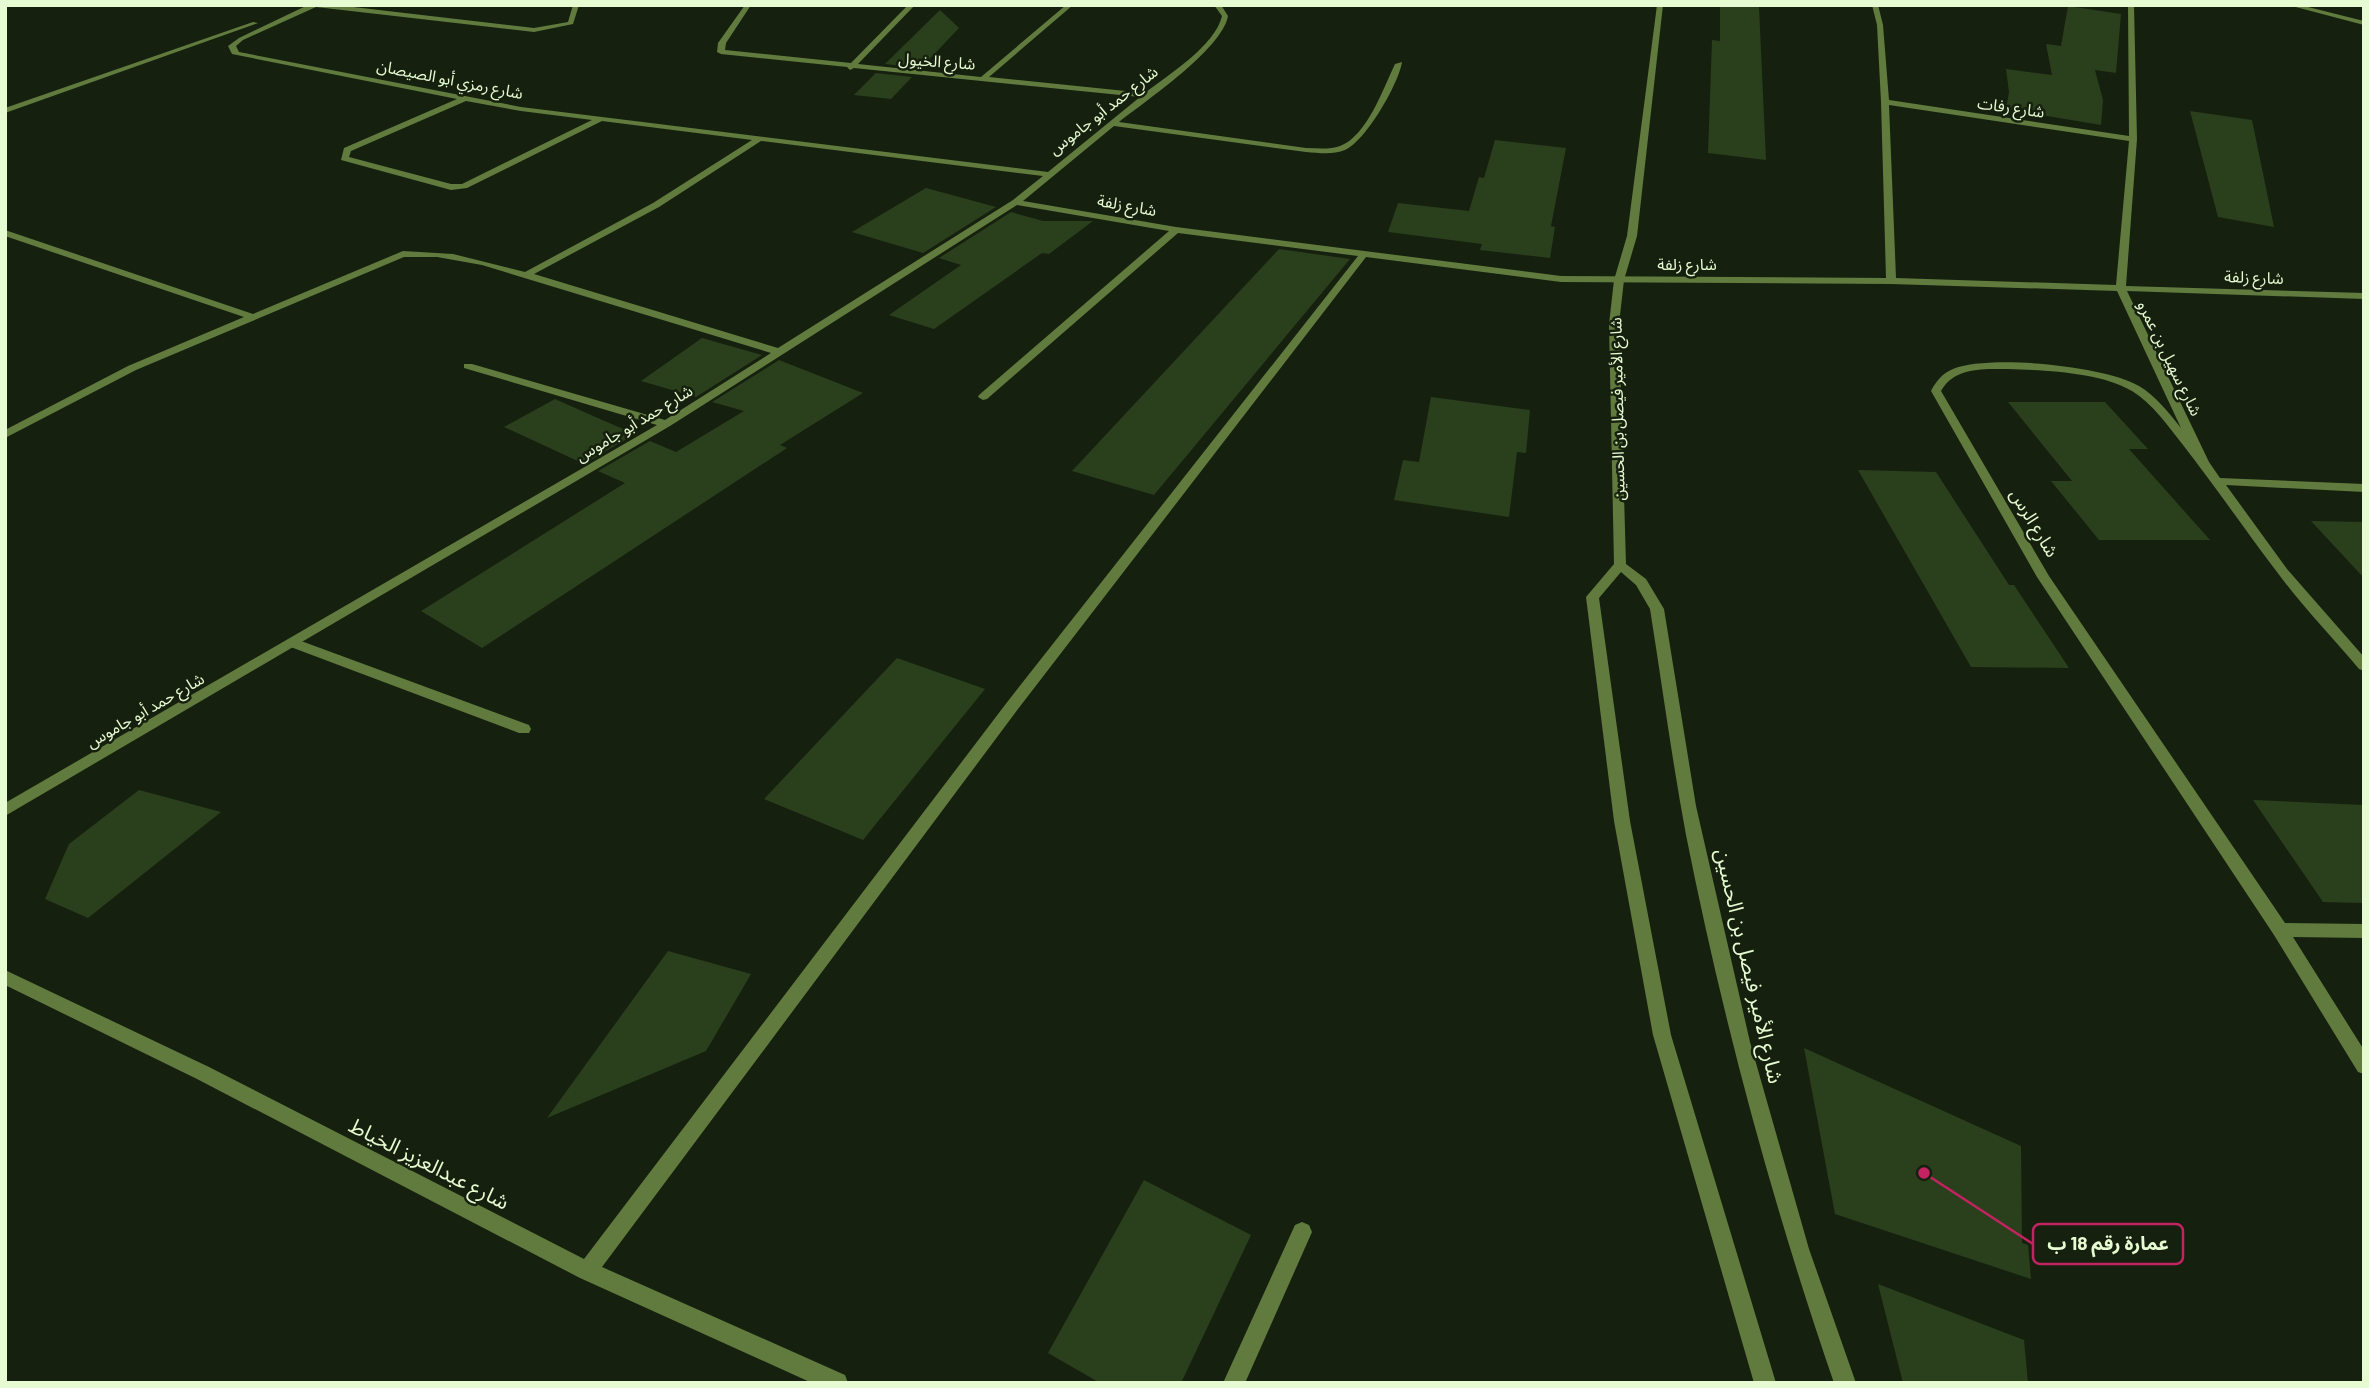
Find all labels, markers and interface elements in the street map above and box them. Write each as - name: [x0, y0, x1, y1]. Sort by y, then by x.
- street label: شارع الخيول: [898, 48, 976, 77]
- street label: شارع رمزي أبو الصيصان: [375, 55, 525, 106]
- street label: شارع حمد أبو جاموس: [1044, 61, 1163, 161]
- street label: شارع رفات: [1976, 92, 2046, 125]
- street label: شارع زلفة: [1095, 190, 1158, 223]
- street label: شارع زلفة: [1657, 254, 1717, 277]
- street label: شارع زلفة: [2224, 266, 2284, 291]
- street label: شارع سهيل بن عمرو: [2131, 297, 2207, 420]
- street label: شارع الأمير فيصل بن الحسين: [1605, 317, 1632, 501]
- street label: شارع حمد أبو جاموس: [572, 380, 698, 468]
- street label: شارع الرس: [2002, 484, 2064, 563]
- street label: شارع حمد أبو جاموس: [82, 668, 209, 755]
- street label: شارع الأمير فيصل بن الحسين: [1707, 846, 1790, 1087]
- street label: شارع عبدالعزيز الخياط: [344, 1112, 514, 1217]
- callout: عمارة رقم 18 ب: [2033, 1224, 2183, 1264]
- text: عمارة رقم 18 ب: [2047, 1231, 2169, 1258]

